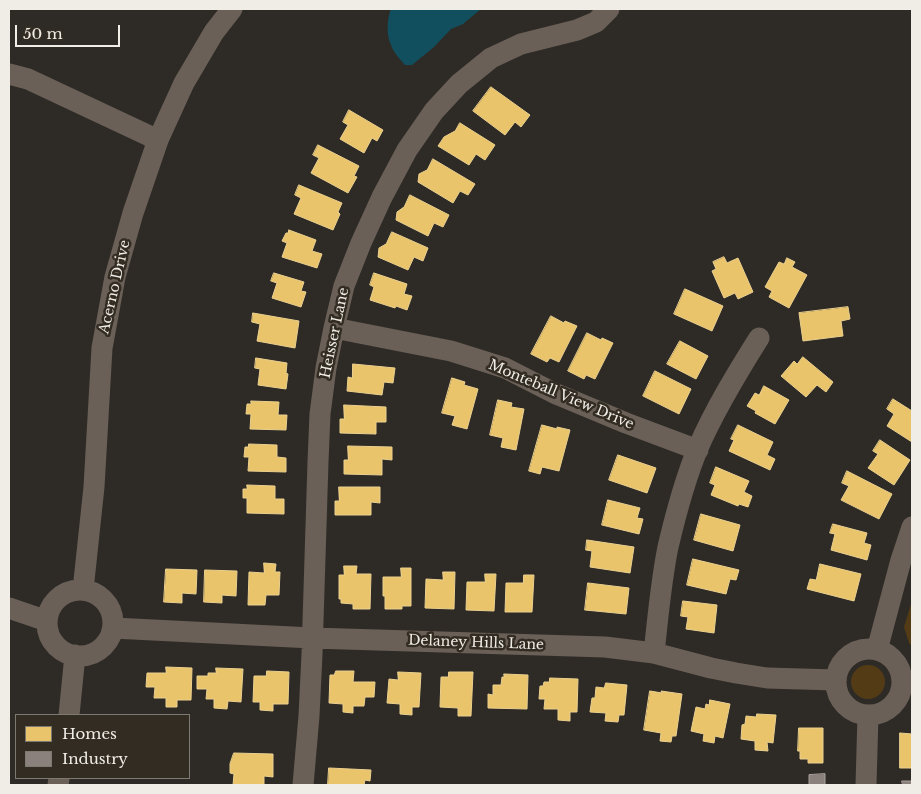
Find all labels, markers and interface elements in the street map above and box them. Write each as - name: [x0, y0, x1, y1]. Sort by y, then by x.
- scale bar: [18, 15, 122, 47]
- text: 50 m: [23, 24, 63, 43]
- street label: Acerno Drive: [96, 239, 134, 335]
- street label: Heisser Lane: [317, 286, 353, 380]
- street label: Monteball View Drive: [486, 357, 636, 433]
- street label: Delaney Hills Lane: [408, 632, 544, 654]
- legend: [15, 714, 190, 779]
- text: Homes: [62, 724, 117, 743]
- text: Industry: [62, 749, 128, 768]

